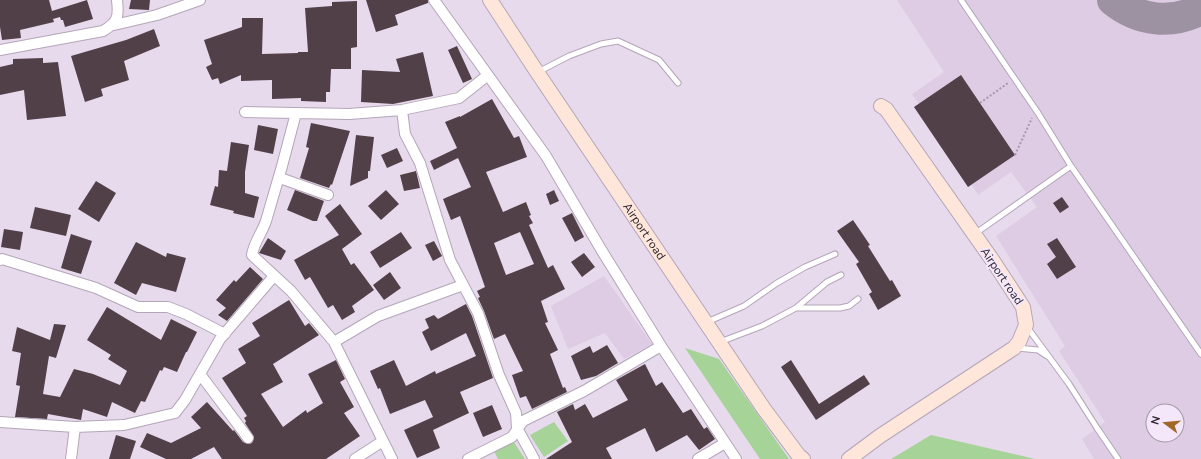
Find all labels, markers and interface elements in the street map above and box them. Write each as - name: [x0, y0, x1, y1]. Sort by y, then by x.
- street label: Airport road: [619, 200, 669, 263]
- street label: Airport road: [977, 244, 1027, 308]
- north arrow: [1145, 403, 1185, 443]
- text: N: [1148, 414, 1164, 426]

